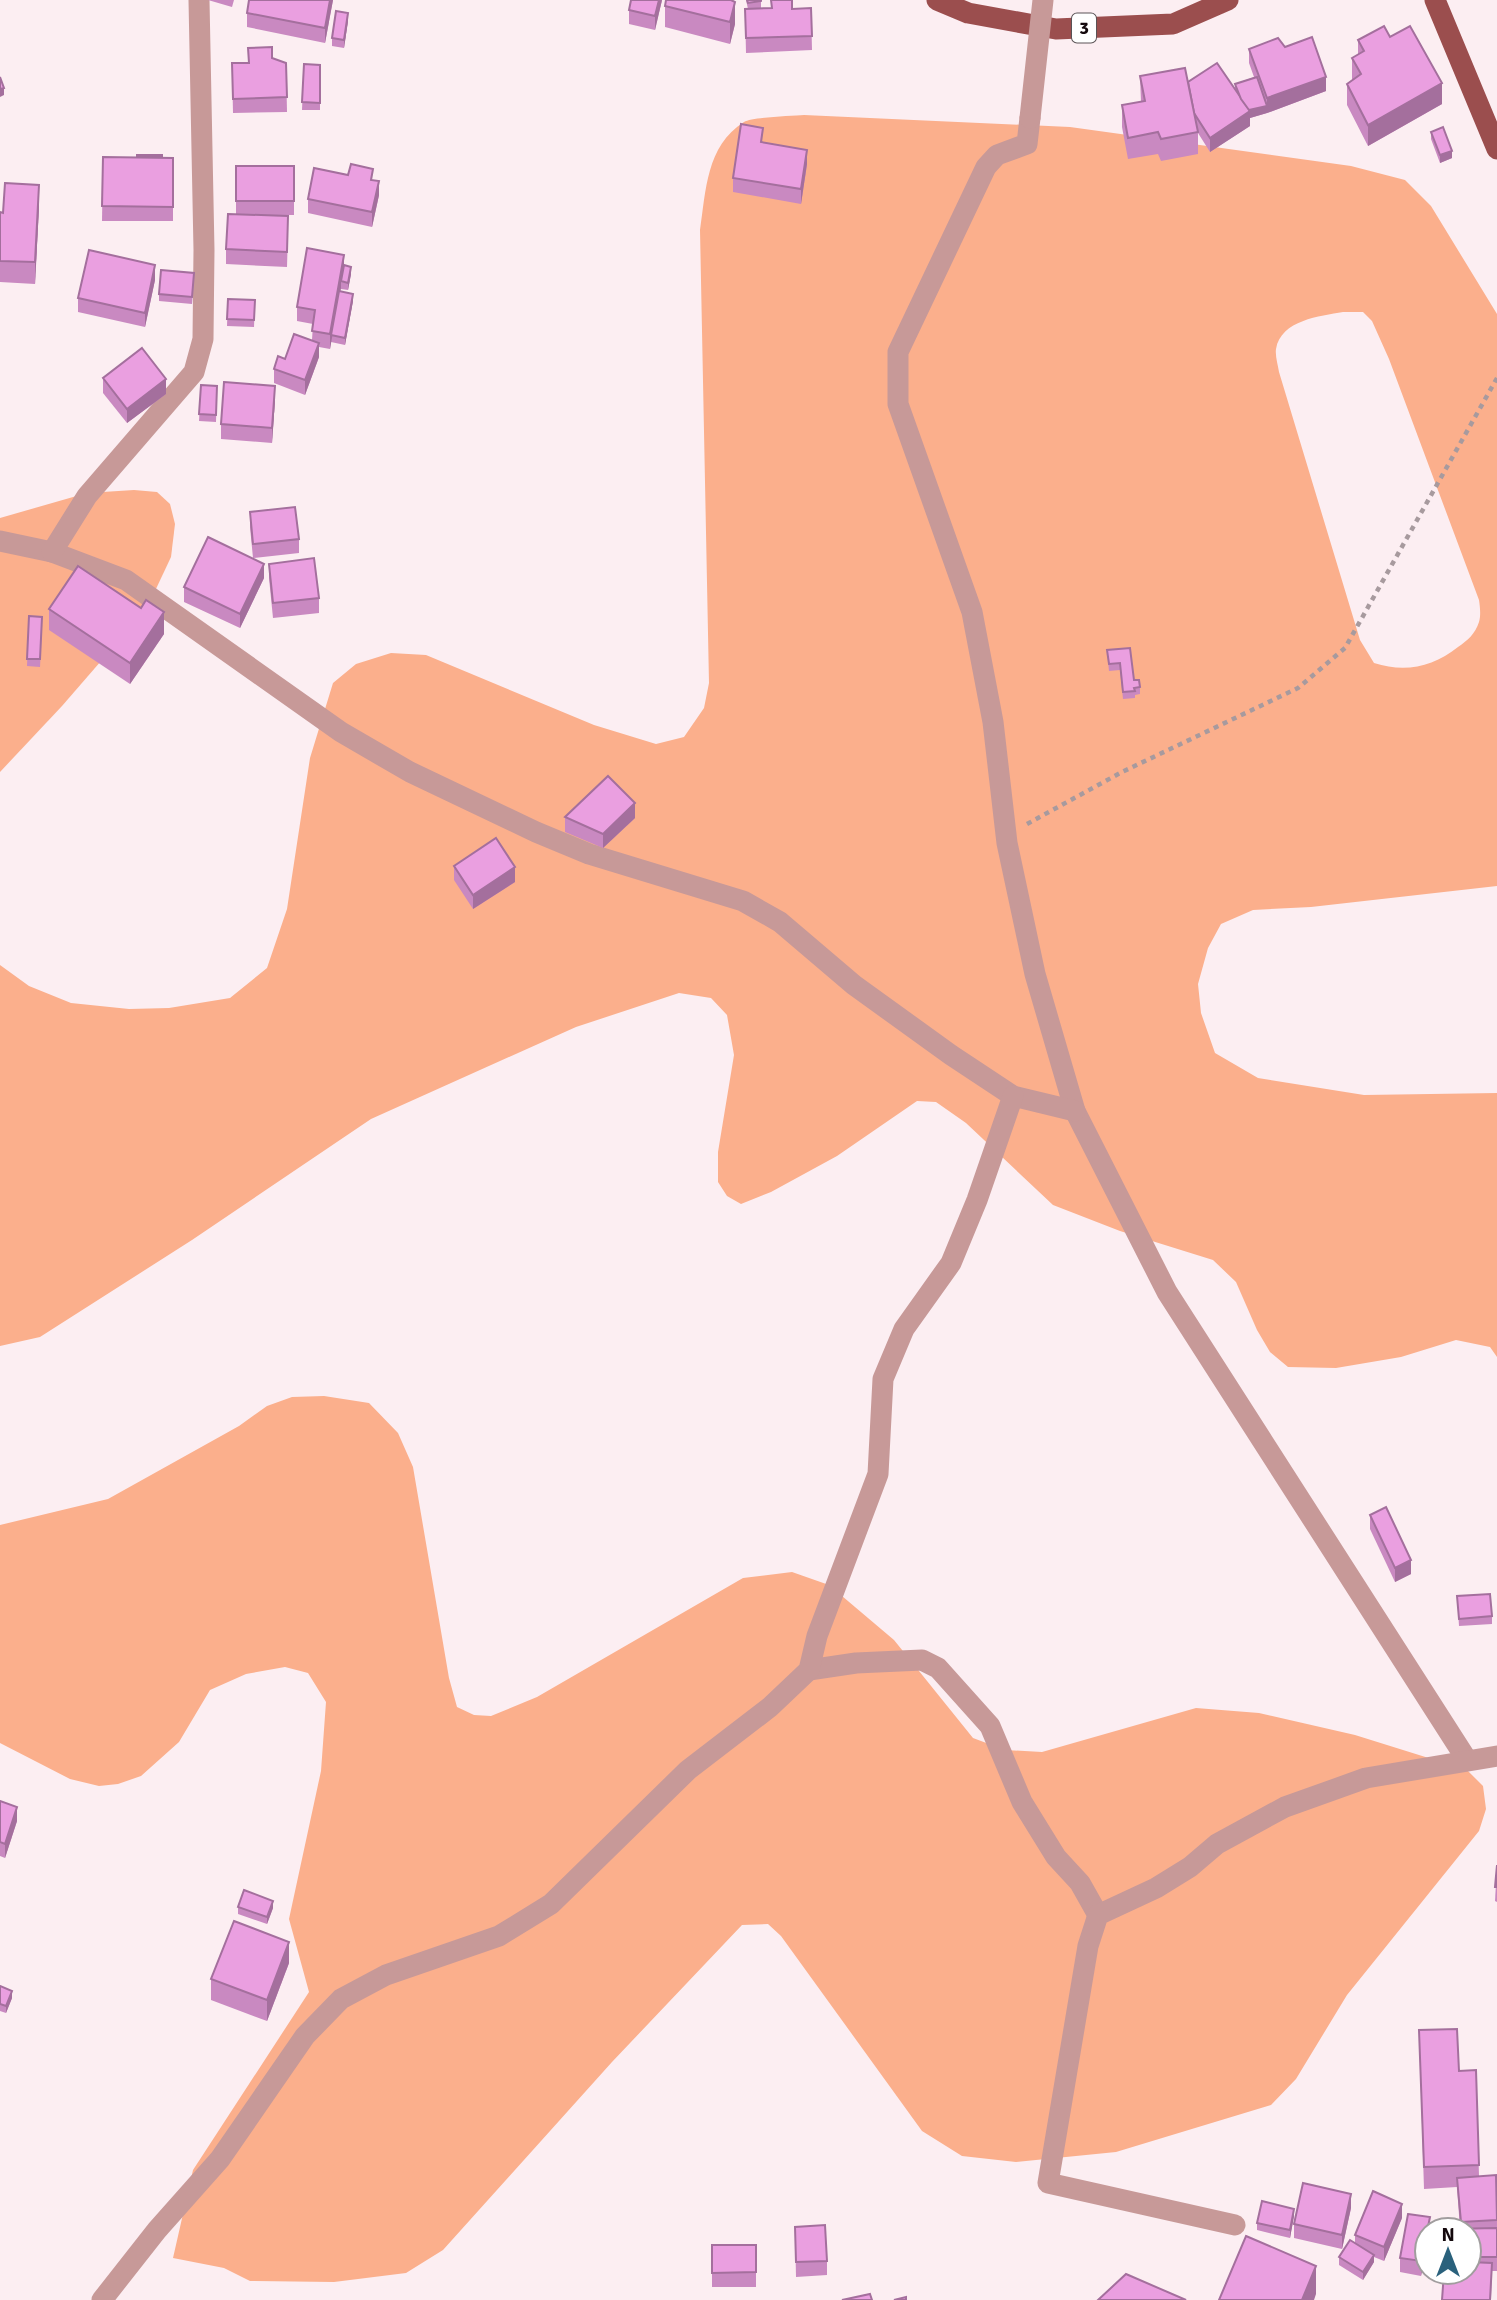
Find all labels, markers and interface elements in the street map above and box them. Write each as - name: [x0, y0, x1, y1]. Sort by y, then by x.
- road number: 3: [1072, 13, 1096, 42]
- north arrow: [1413, 2216, 1483, 2286]
- text: N: [1441, 2223, 1455, 2247]

